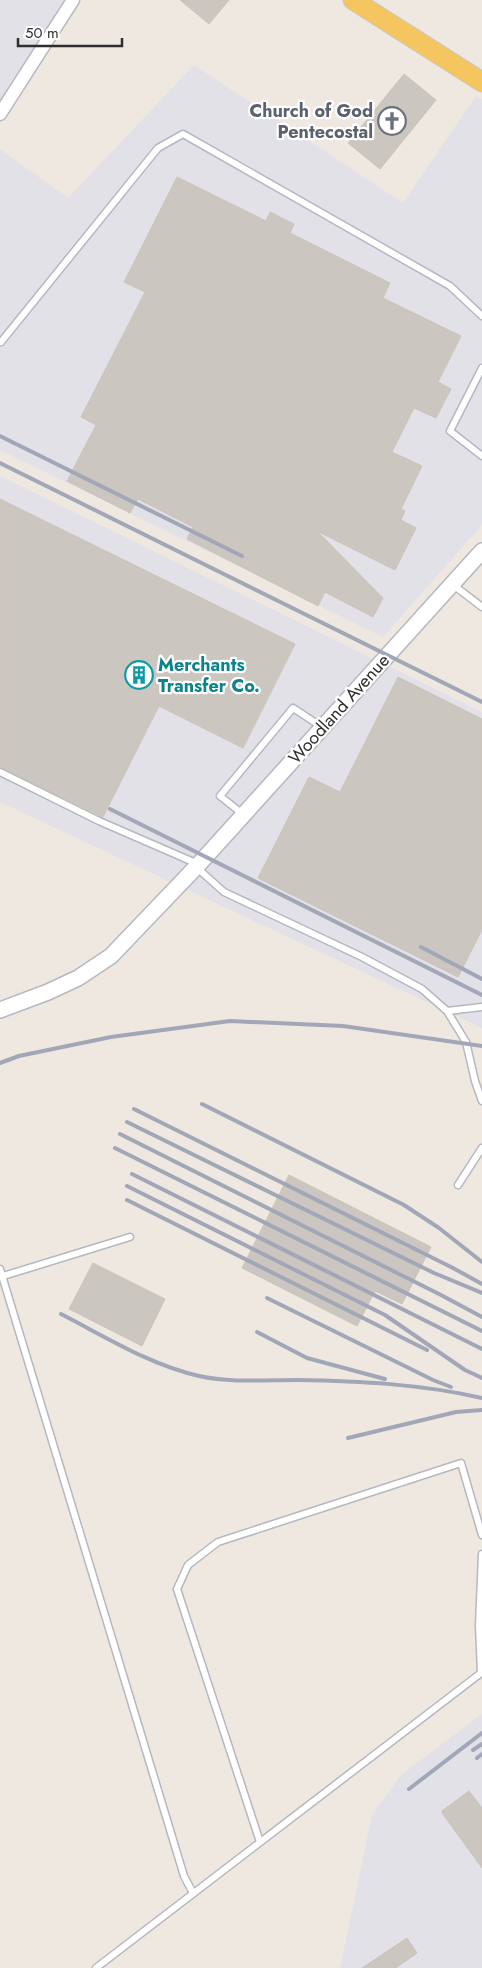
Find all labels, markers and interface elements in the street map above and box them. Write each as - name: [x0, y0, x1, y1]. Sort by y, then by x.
- scale bar: [18, 15, 121, 47]
- text: 50 m: [25, 22, 59, 44]
- place label: Church of God Pentecostal: [250, 98, 373, 145]
- church icon: Church of God Pentecostal: [377, 106, 407, 136]
- street label: Woodland Avenue: [282, 648, 396, 770]
- place label: Merchants Transfer Co.: [158, 652, 260, 699]
- building icon: Merchants Transfer Co.: [124, 660, 154, 690]

